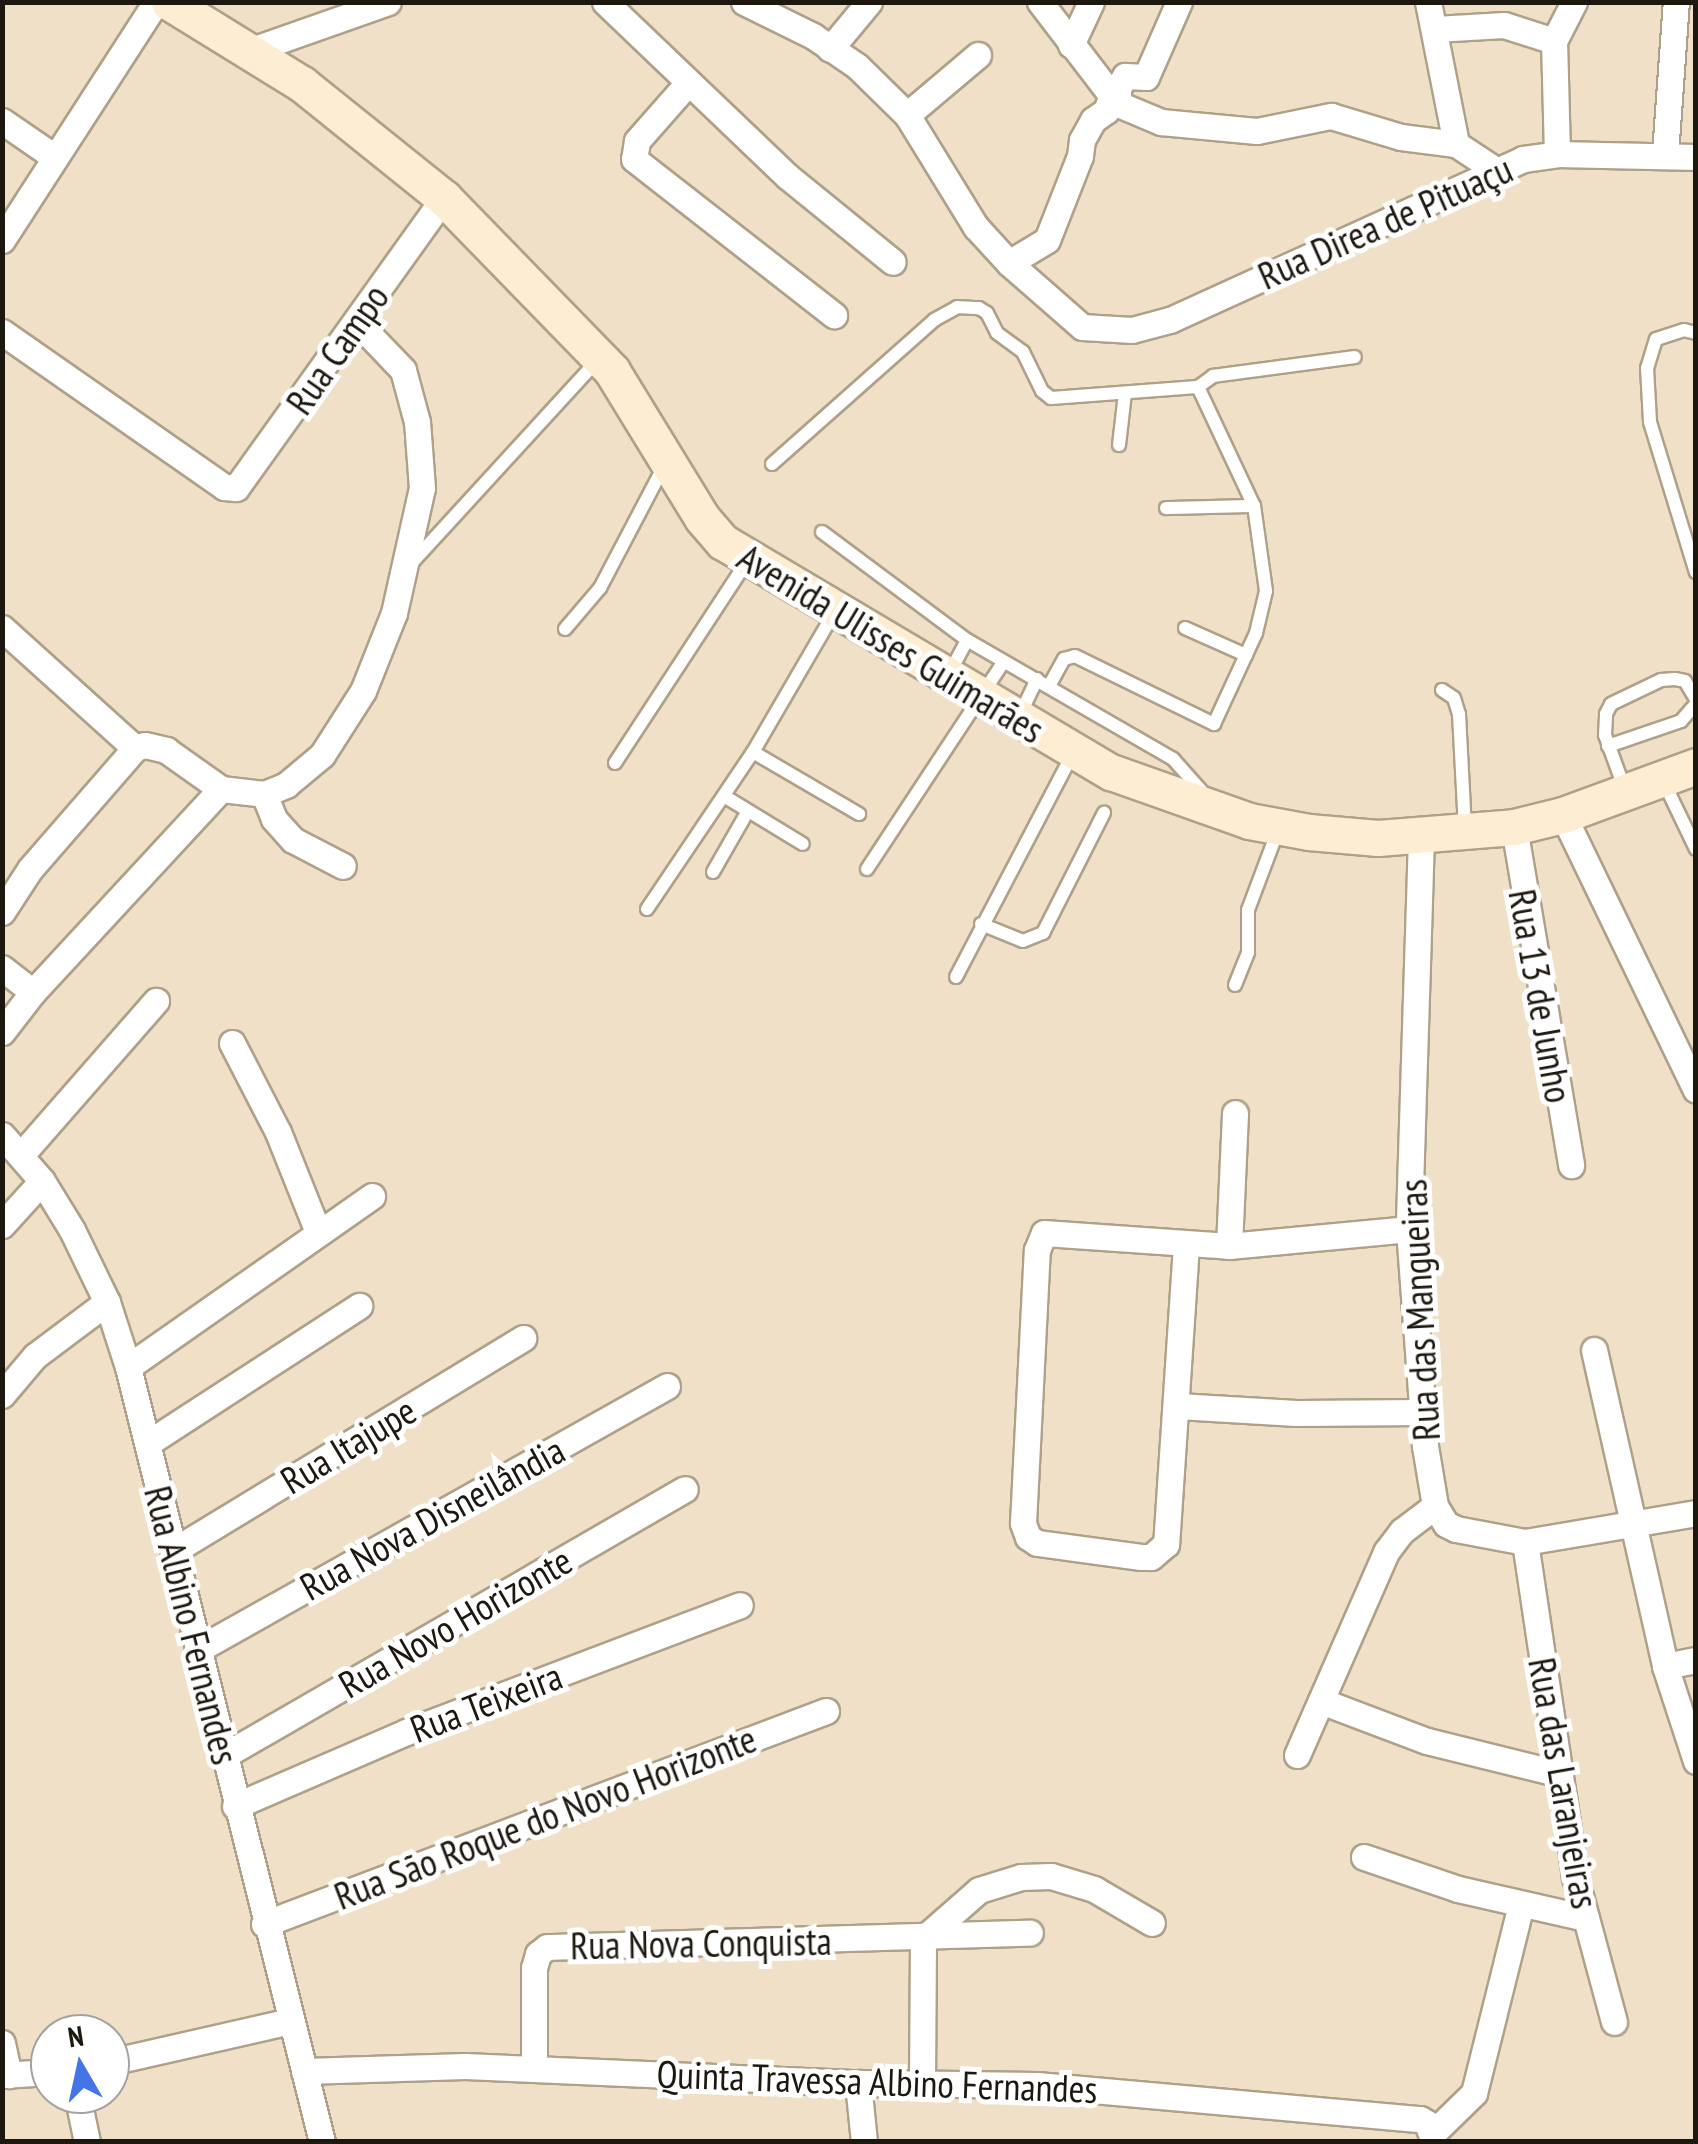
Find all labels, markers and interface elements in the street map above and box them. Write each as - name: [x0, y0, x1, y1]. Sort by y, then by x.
- street label: Rua Direa de Pituaçu: [1251, 146, 1519, 298]
- street label: Rua Campo: [276, 275, 398, 423]
- street label: Avenida Ulisses Guimarães: [730, 534, 1052, 752]
- street label: Rua 13 de Junho: [1500, 886, 1582, 1106]
- street label: Rua das Mangueiras: [1389, 1178, 1449, 1442]
- street label: Rua Itajupe: [272, 1387, 424, 1503]
- street label: Rua Nova Disneilândia: [292, 1427, 572, 1609]
- street label: Rua Albino Fernandes: [135, 1481, 249, 1769]
- street label: Rua Novo Horizonte: [330, 1537, 580, 1707]
- street label: Rua Teixeira: [403, 1652, 569, 1752]
- street label: Rua das Laranjeiras: [1520, 1654, 1608, 1912]
- street label: Rua São Roque do Novo Horizonte: [328, 1715, 762, 1919]
- street label: Rua Nova Conquista: [570, 1918, 832, 1968]
- north arrow: [30, 2014, 130, 2114]
- text: N: [65, 2016, 86, 2055]
- street label: Quinta Travessa Albino Fernandes: [655, 2050, 1099, 2112]

